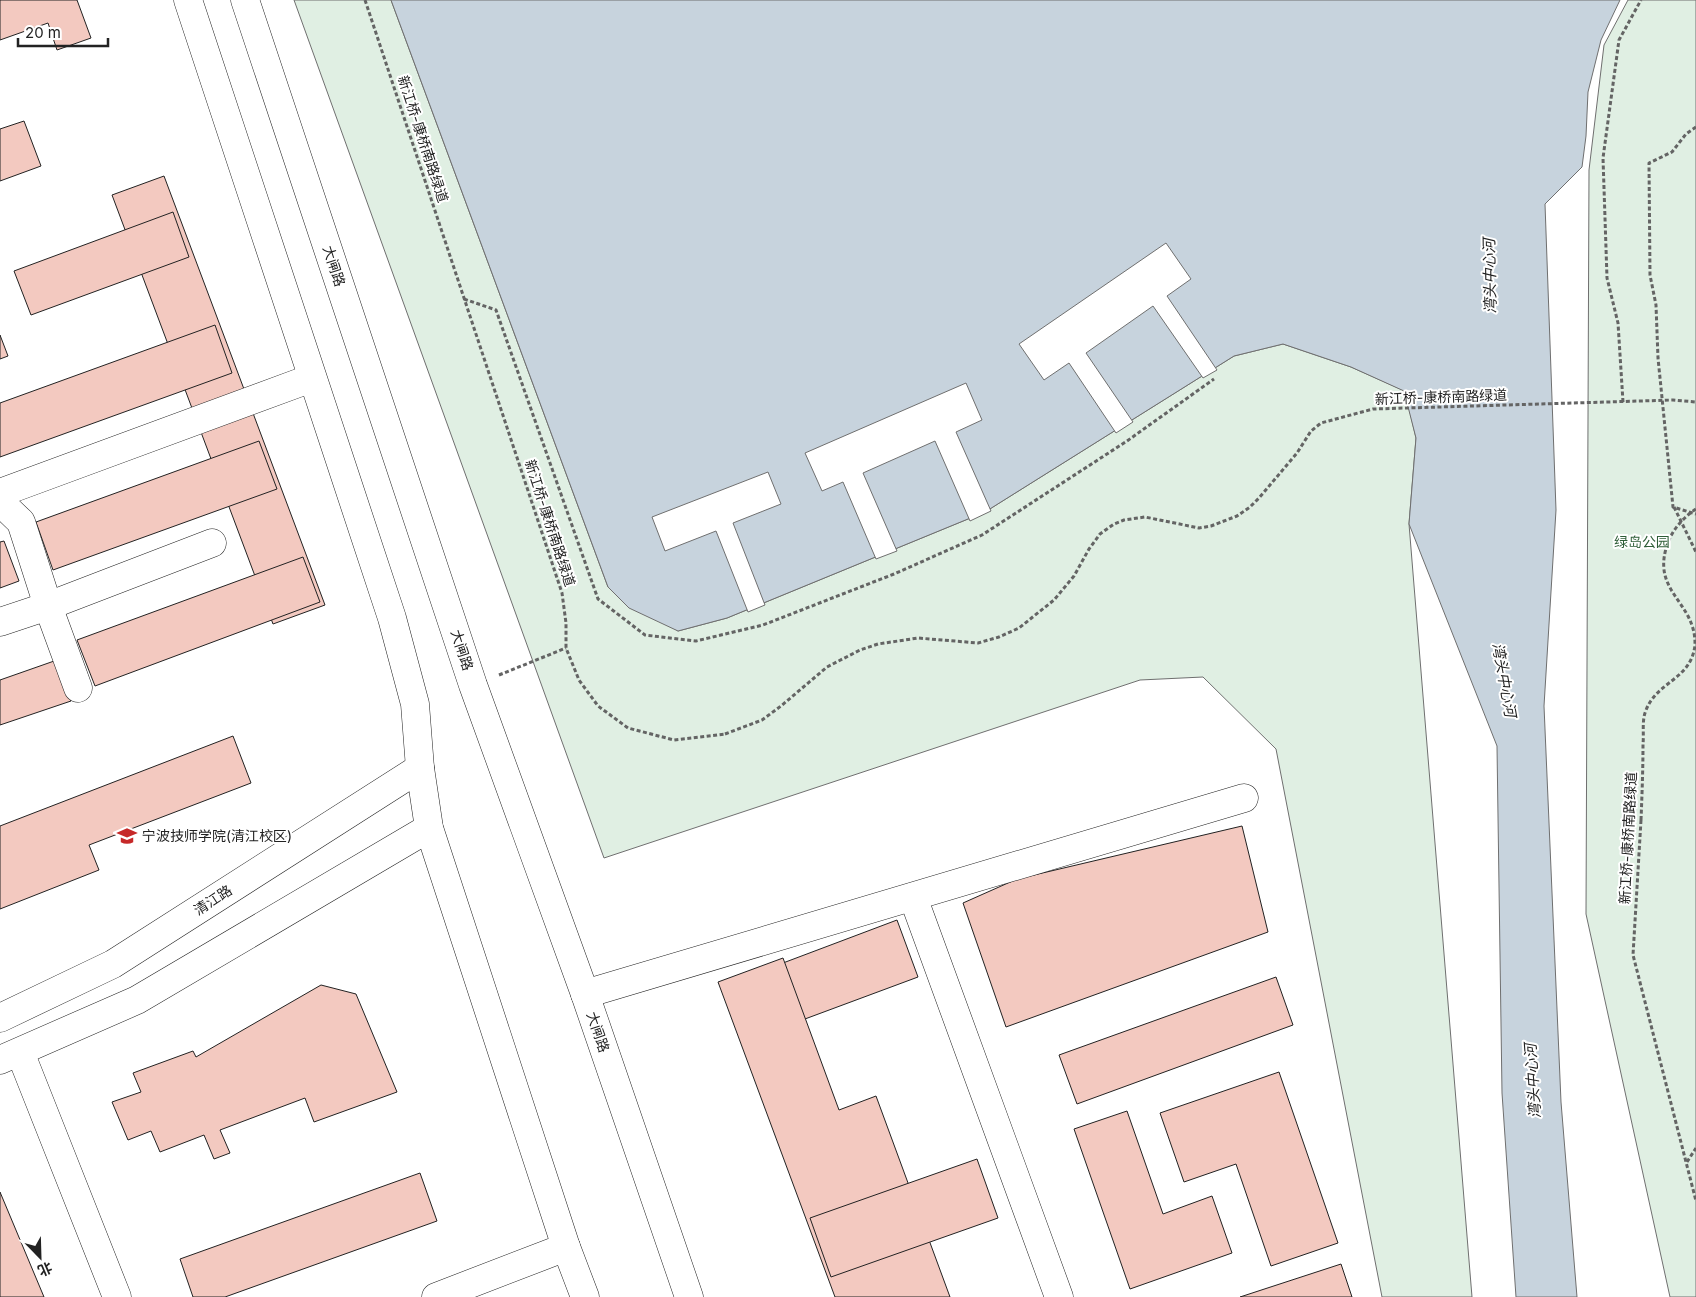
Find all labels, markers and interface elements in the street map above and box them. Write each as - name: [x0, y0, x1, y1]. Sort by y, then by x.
- scale bar: [18, 15, 108, 47]
- text: 20 m: [25, 23, 61, 42]
- street label: 新江桥-康桥南路绿道: [395, 73, 452, 204]
- water label: 湾头中心河: [1479, 235, 1500, 314]
- street label: 大闸路: [320, 243, 349, 288]
- street label: 新江桥-康桥南路绿道: [1374, 386, 1507, 407]
- street label: 新江桥-康桥南路绿道: [522, 457, 579, 588]
- park label: 绿岛公园: [1614, 533, 1670, 550]
- street label: 大闸路: [448, 627, 477, 672]
- water label: 湾头中心河: [1489, 641, 1521, 721]
- street label: 新江桥-康桥南路绿道: [1616, 771, 1639, 905]
- school or university icon: 宁波技师学院(清江校区): [116, 825, 138, 847]
- place label: 宁波技师学院(清江校区): [142, 827, 292, 844]
- street label: 清江路: [190, 881, 235, 918]
- street label: 大闸路: [584, 1009, 613, 1054]
- water label: 湾头中心河: [1520, 1040, 1545, 1119]
- north arrow: [15, 1232, 65, 1282]
- text: 北: [36, 1259, 55, 1280]

